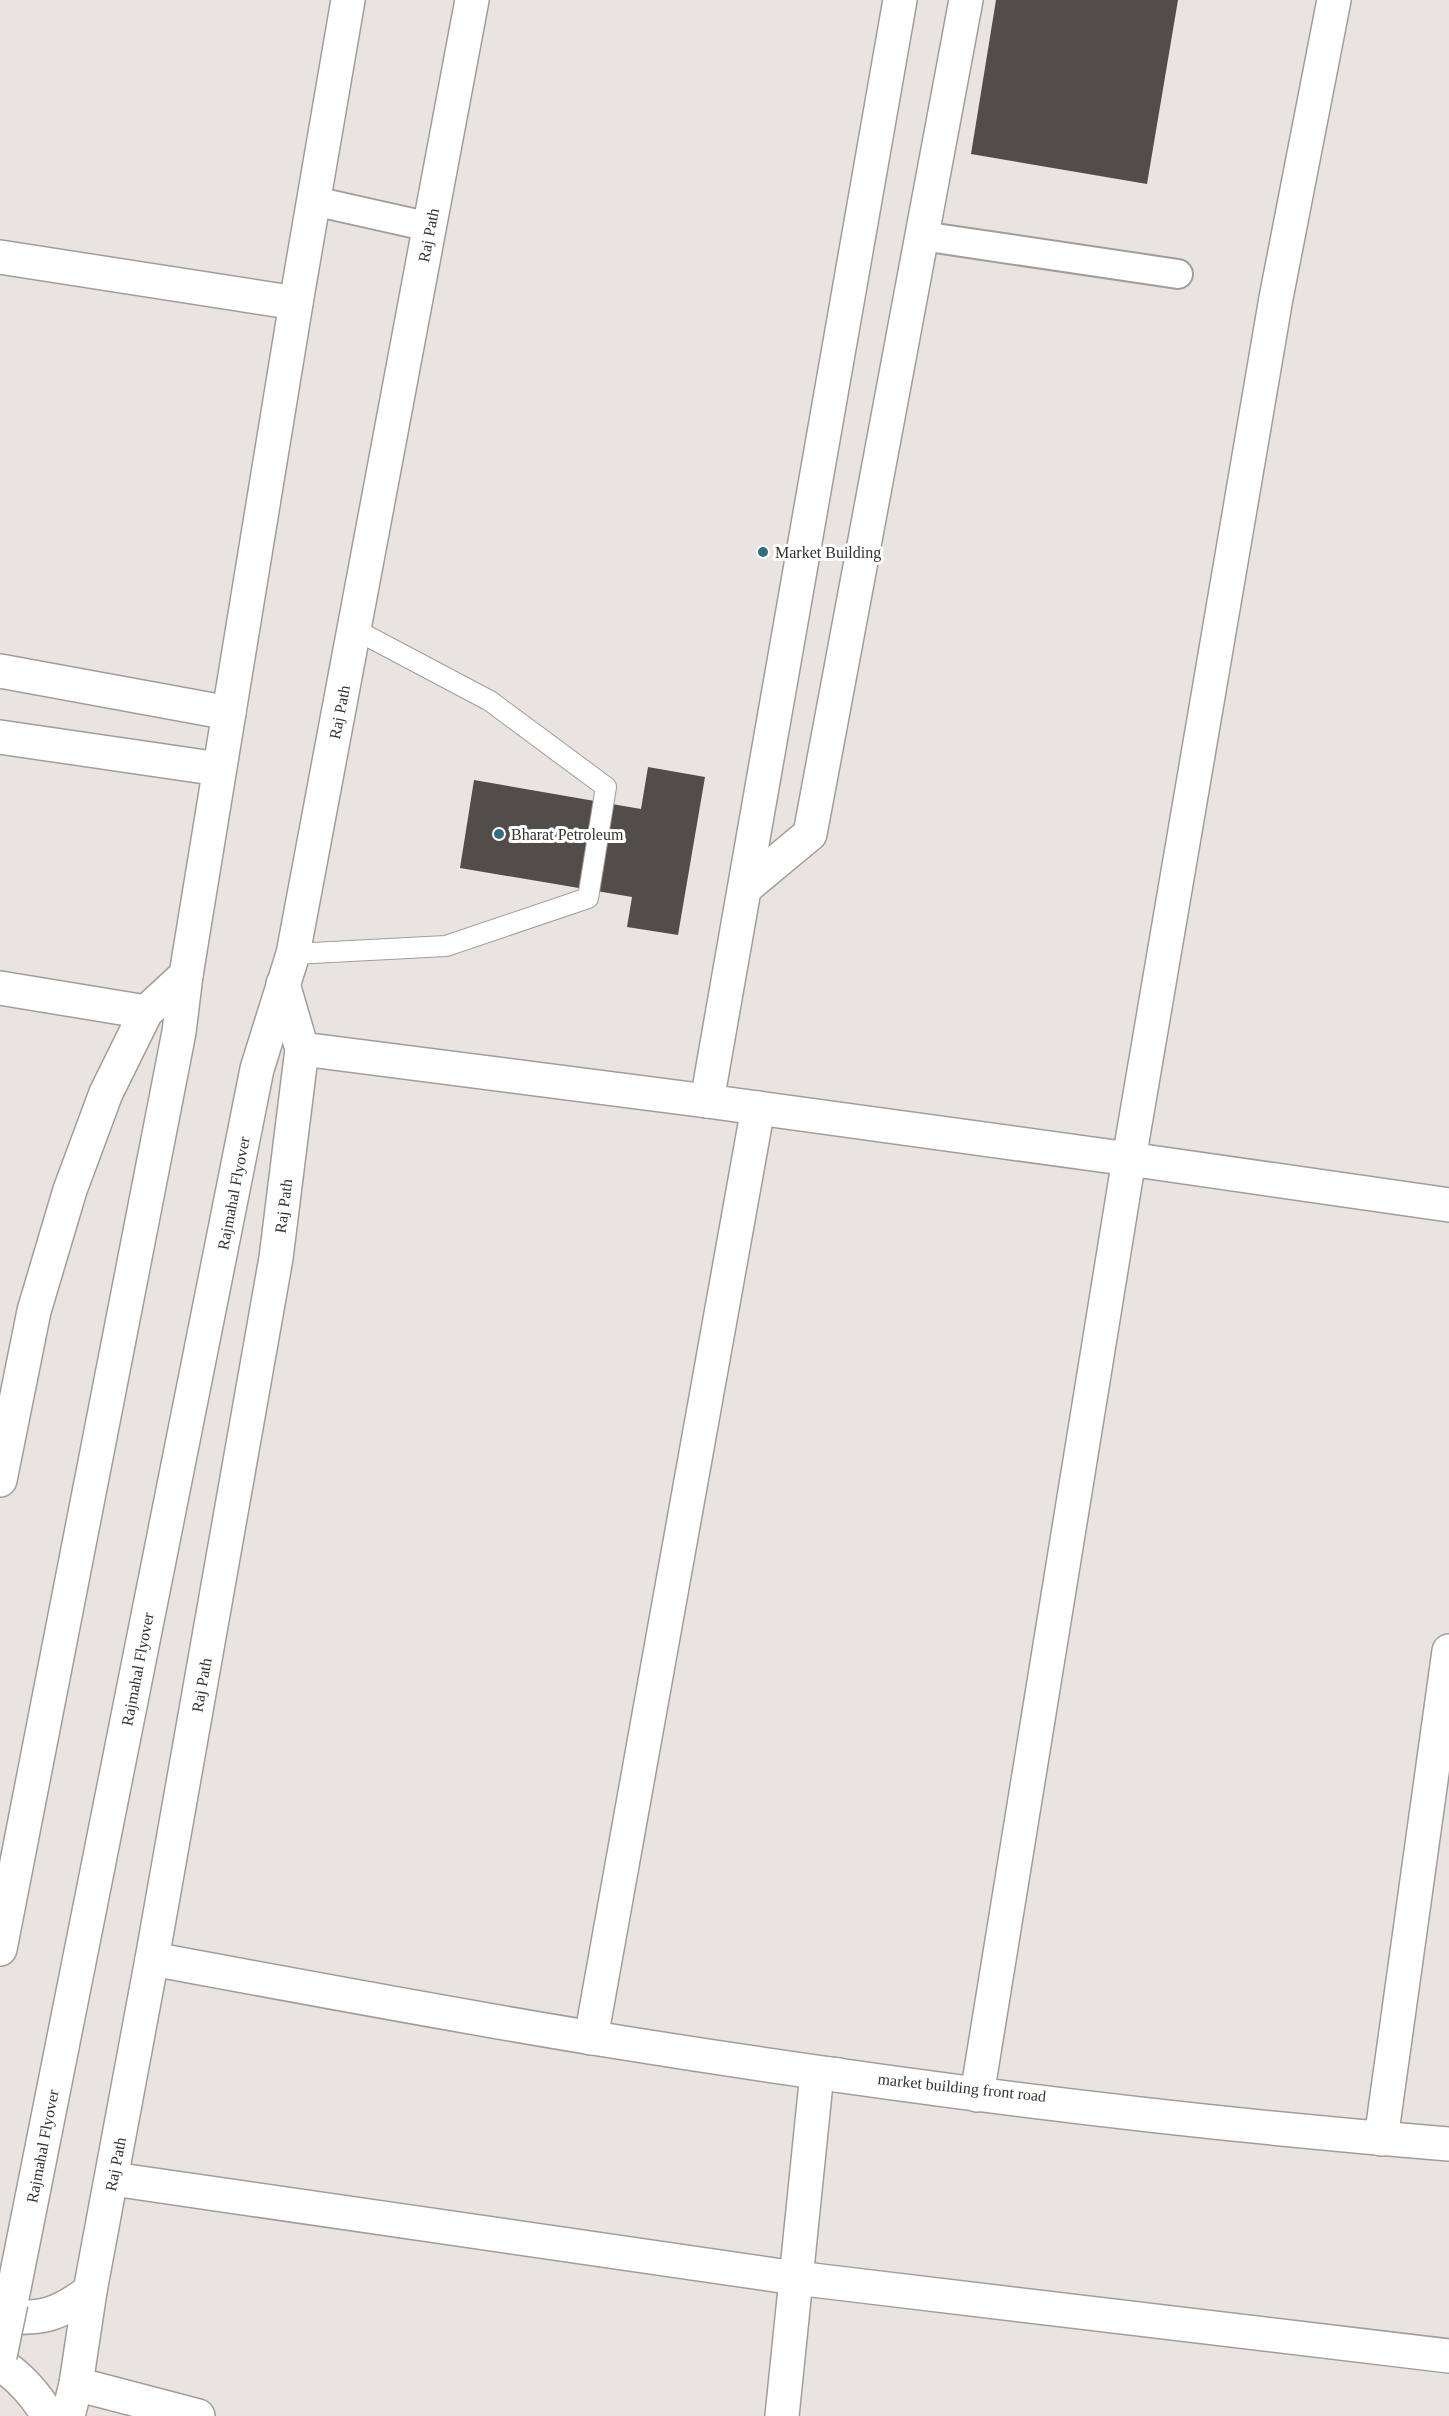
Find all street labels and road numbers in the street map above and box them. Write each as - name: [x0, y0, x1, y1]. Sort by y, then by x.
- street label: Raj Path: [415, 207, 443, 264]
- street label: Raj Path: [326, 684, 354, 741]
- street label: Rajmahal Flyover: [214, 1134, 254, 1251]
- street label: Raj Path: [272, 1178, 296, 1234]
- street label: Rajmahal Flyover: [118, 1610, 158, 1727]
- street label: Raj Path: [188, 1657, 216, 1714]
- street label: market building front road: [877, 2070, 1047, 2106]
- street label: Rajmahal Flyover: [23, 2087, 63, 2204]
- street label: Raj Path: [102, 2136, 130, 2193]

